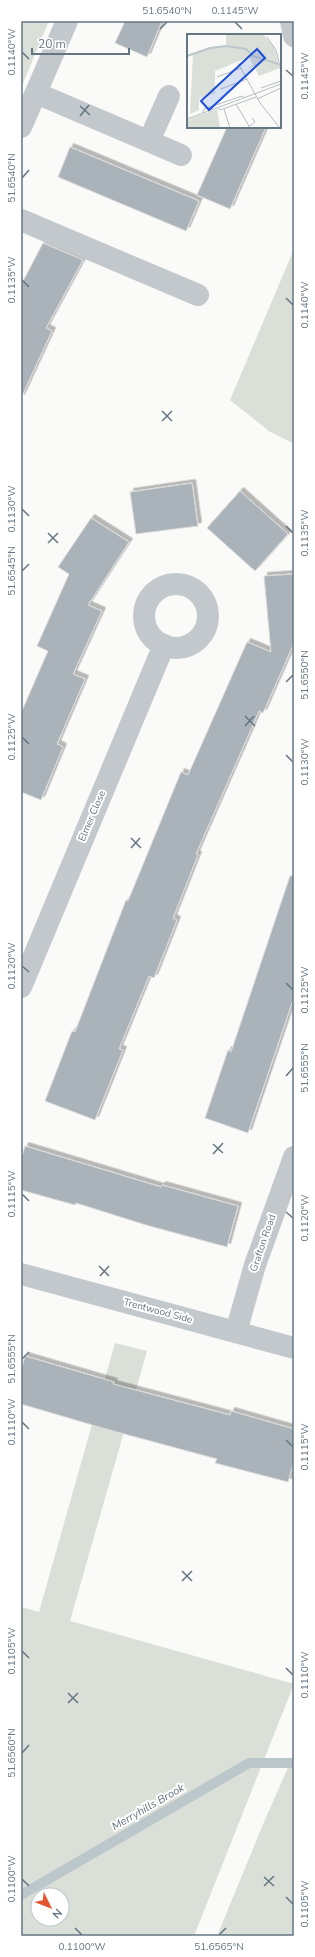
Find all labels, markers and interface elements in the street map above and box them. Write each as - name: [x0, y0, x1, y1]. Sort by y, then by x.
- text: 51.6540°N: [142, 4, 192, 18]
- text: 0.1145°W: [211, 4, 259, 18]
- text: 0.1140°W: [5, 28, 19, 76]
- scale bar: [32, 30, 129, 56]
- inset map: [187, 34, 281, 128]
- text: 20 m: [38, 36, 66, 52]
- text: 0.1145°W: [298, 52, 312, 100]
- text: 51.6540°N: [5, 153, 19, 203]
- text: 0.1135°W: [5, 256, 19, 304]
- text: 0.1140°W: [298, 281, 312, 329]
- text: 0.1130°W: [5, 485, 19, 533]
- text: 0.1135°W: [298, 509, 312, 557]
- text: 51.6545°N: [5, 546, 19, 596]
- text: 51.6550°N: [298, 650, 312, 700]
- text: 0.1125°W: [5, 713, 19, 761]
- text: 0.1130°W: [298, 738, 312, 786]
- street label: Elmer Close: [75, 788, 109, 844]
- text: 0.1120°W: [5, 942, 19, 990]
- text: 0.1125°W: [298, 966, 312, 1014]
- text: 51.6555°N: [298, 1043, 312, 1093]
- text: 0.1115°W: [5, 1170, 19, 1218]
- text: 0.1120°W: [298, 1194, 312, 1242]
- street label: Grafton Road: [247, 1212, 279, 1274]
- street label: Trentwood Side: [122, 1295, 194, 1327]
- text: 51.6555°N: [5, 1334, 19, 1384]
- text: 0.1110°W: [5, 1398, 19, 1446]
- text: 0.1115°W: [298, 1423, 312, 1471]
- text: 0.1105°W: [5, 1627, 19, 1675]
- text: 0.1110°W: [298, 1651, 312, 1699]
- text: 51.6560°N: [5, 1728, 19, 1778]
- water label: Merryhills Brook: [109, 1780, 187, 1834]
- text: 0.1100°W: [5, 1855, 19, 1903]
- text: 0.1105°W: [298, 1880, 312, 1928]
- north arrow: [30, 1887, 70, 1927]
- text: N: [49, 1905, 65, 1922]
- text: 0.1100°W: [58, 1940, 106, 1954]
- text: 51.6565°N: [194, 1940, 244, 1954]

